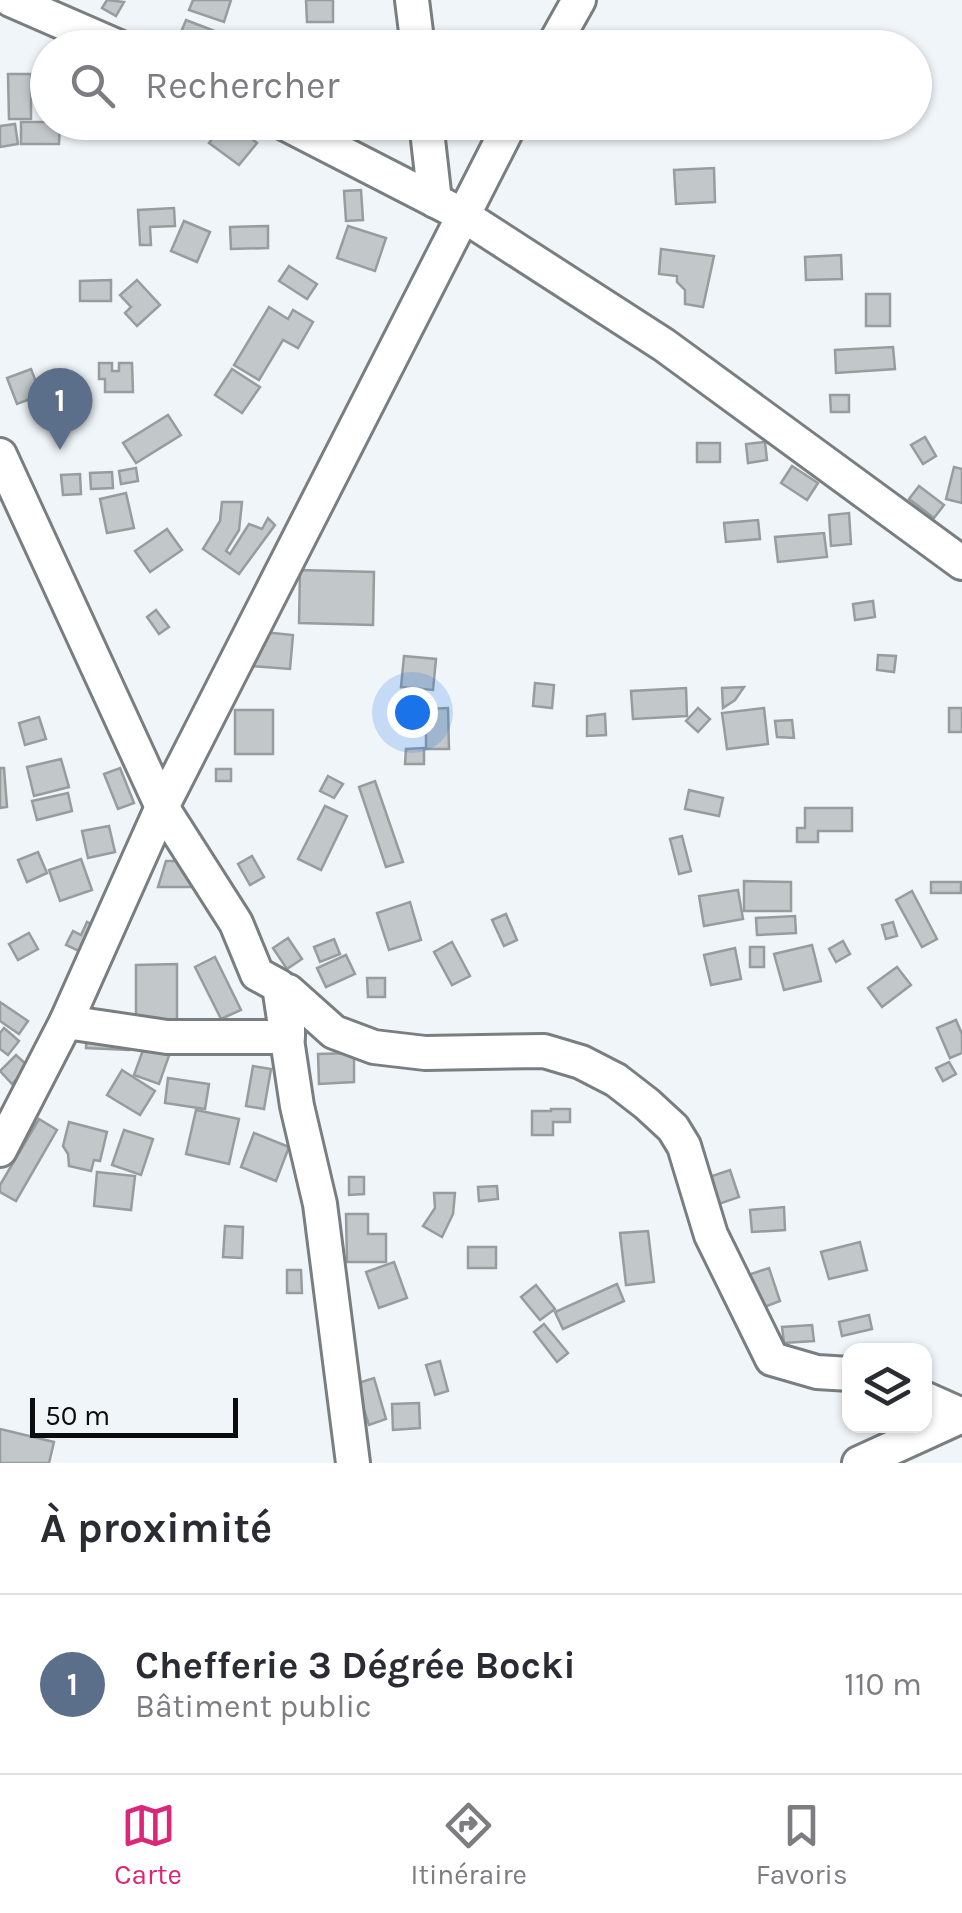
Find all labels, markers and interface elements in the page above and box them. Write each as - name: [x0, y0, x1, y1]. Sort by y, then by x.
- search box: [30, 30, 932, 140]
- icon: search: [65, 58, 120, 113]
- text: Rechercher: [145, 63, 339, 108]
- pin: 1: [28, 368, 92, 450]
- your location: [387, 687, 438, 738]
- map controls: [842, 1343, 932, 1433]
- button: layers: [842, 1343, 932, 1433]
- scale bar: [30, 1393, 238, 1438]
- text: 50 m: [45, 1399, 110, 1432]
- text: À proximité: [40, 1503, 272, 1553]
- text: Chefferie 3 Dégrée Bocki: [135, 1643, 576, 1688]
- text: 1: [67, 1666, 78, 1703]
- text: 110 m: [844, 1666, 922, 1703]
- text: Bâtiment public: [135, 1688, 371, 1725]
- tab: Carte: [114, 1798, 182, 1891]
- tab: Itinéraire: [411, 1798, 527, 1891]
- tab: Favoris: [756, 1798, 848, 1891]

